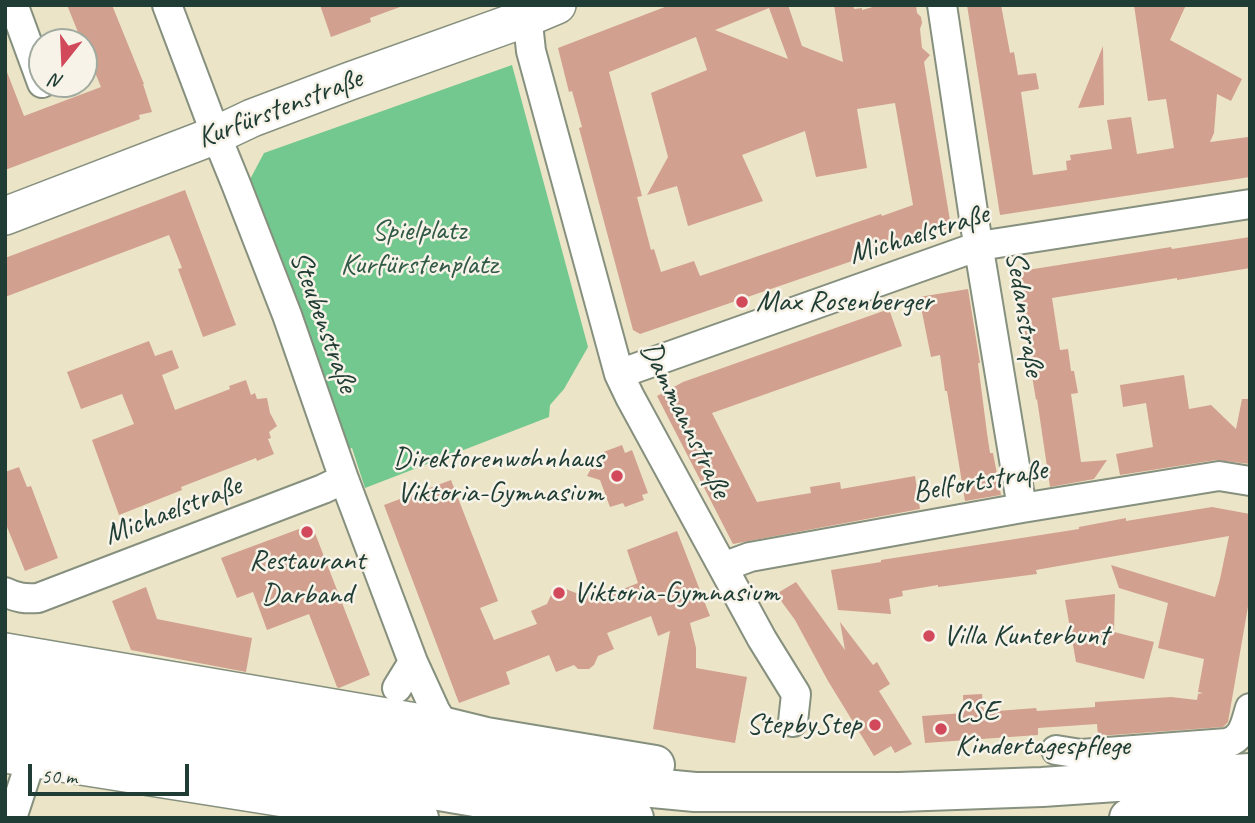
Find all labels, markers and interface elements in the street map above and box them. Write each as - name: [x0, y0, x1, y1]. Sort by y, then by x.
- north arrow: [28, 28, 98, 98]
- street label: Kurfürstenstraße: [192, 61, 368, 157]
- text: N: [48, 68, 66, 94]
- street label: Michaelstraße: [845, 197, 993, 273]
- park label: Spielplatz Kurfürstenplatz: [341, 213, 497, 284]
- street label: Steubenstraße: [281, 246, 365, 398]
- street label: Sedanstraße: [996, 249, 1052, 379]
- place label: Max Rosenberger: [756, 284, 933, 320]
- marker: Max Rosenberger: [734, 294, 750, 310]
- street label: Dammannstraße: [632, 336, 738, 504]
- place label: Direktorenwohnhaus Viktoria-Gymnasium: [393, 441, 603, 512]
- street label: Belfortstraße: [910, 452, 1050, 512]
- street label: Michaelstraße: [99, 468, 247, 554]
- marker: Direktorenwohnhaus Viktoria-Gymnasium: [609, 468, 625, 484]
- marker: Restaurant Darband: [299, 524, 315, 540]
- place label: Restaurant Darband: [249, 543, 365, 614]
- place label: Viktoria-Gymnasium: [573, 575, 779, 611]
- marker: Viktoria-Gymnasium: [551, 585, 567, 601]
- place label: Villa Kunterbunt: [943, 618, 1109, 654]
- marker: Villa Kunterbunt: [921, 628, 937, 644]
- place label: CSE Kindertagespflege: [955, 694, 1130, 764]
- place label: StepbyStep: [746, 707, 861, 743]
- marker: StepbyStep: [867, 717, 883, 733]
- marker: CSE Kindertagespflege: [933, 721, 949, 737]
- scale bar: [32, 750, 192, 794]
- text: 50 m: [41, 763, 77, 789]

